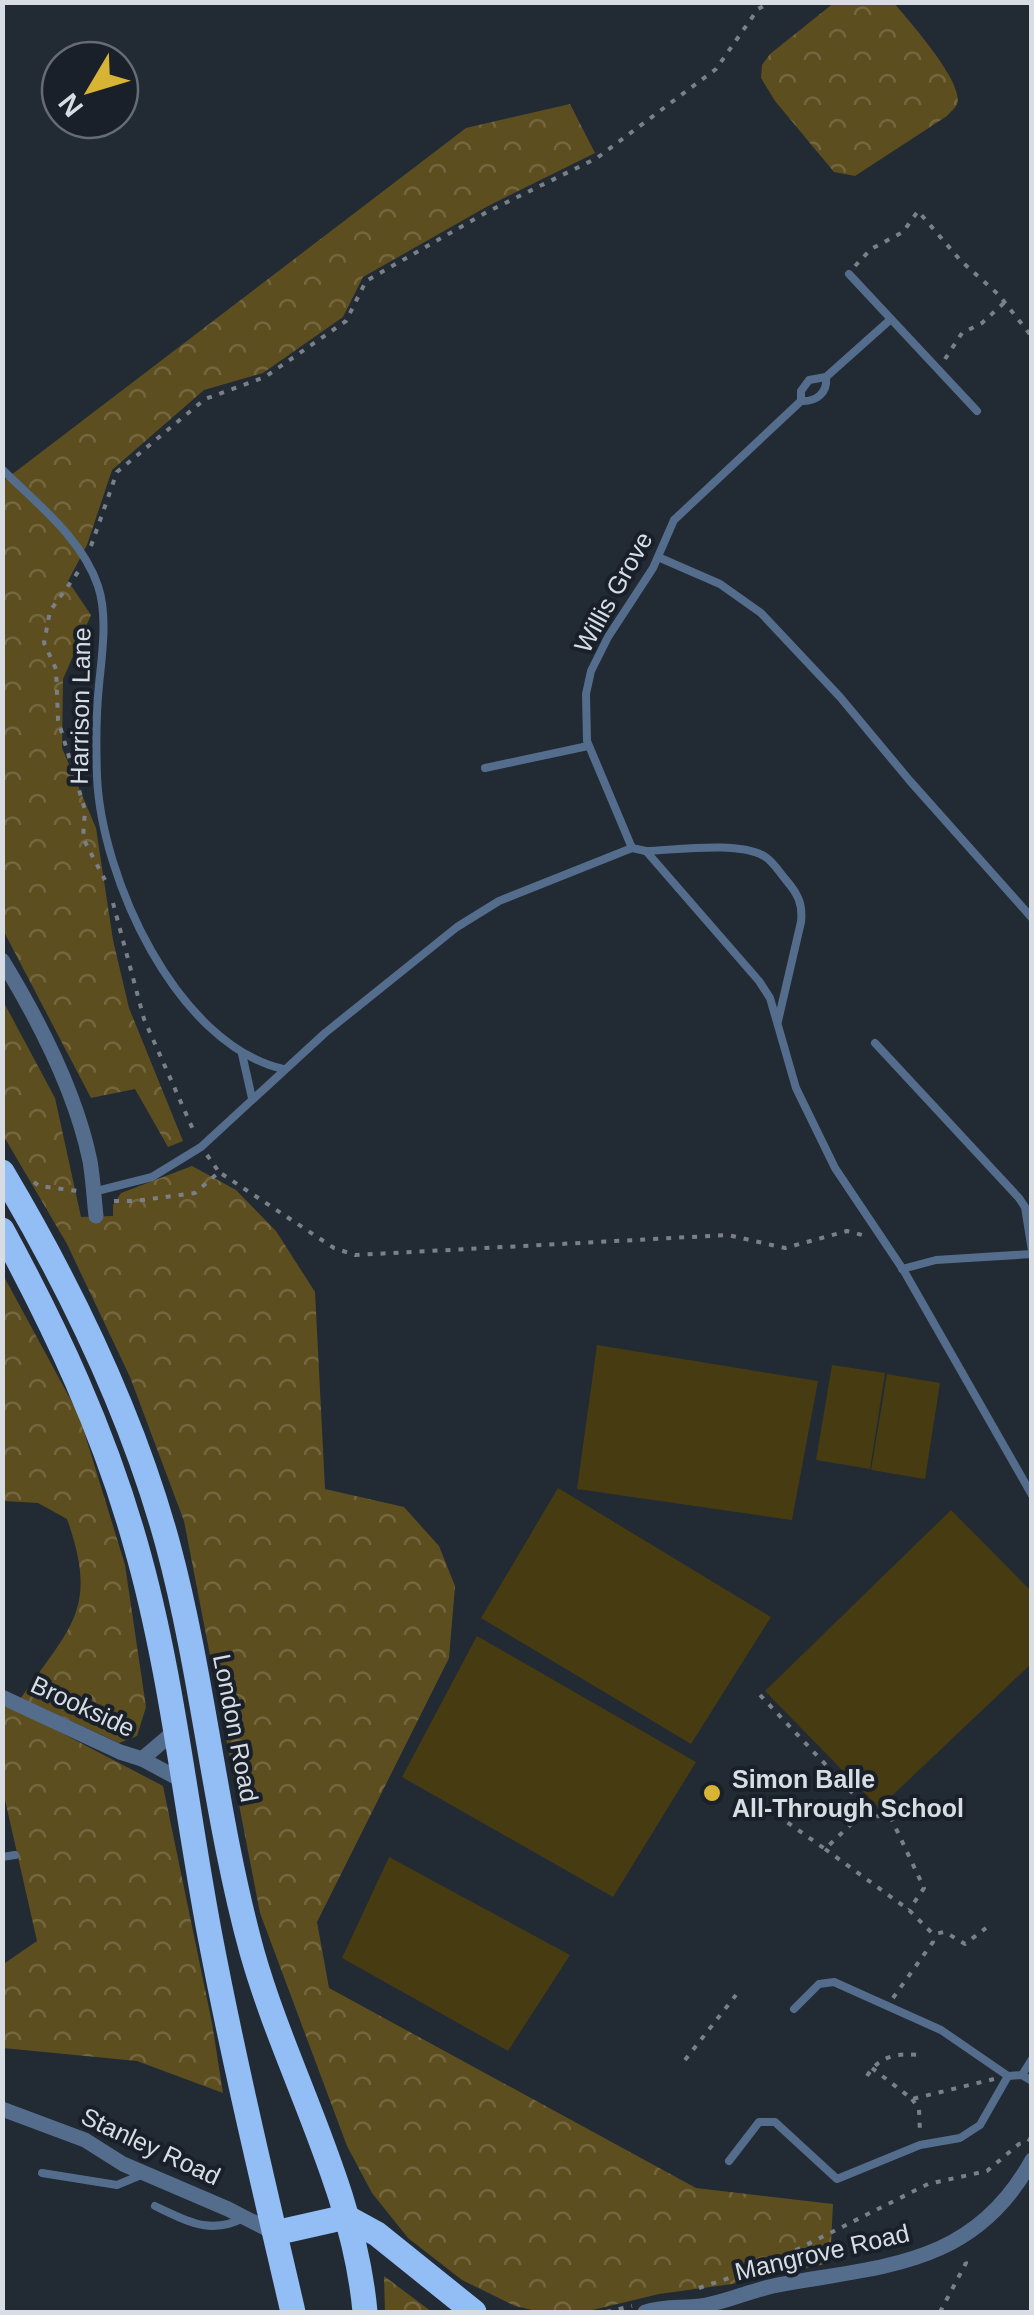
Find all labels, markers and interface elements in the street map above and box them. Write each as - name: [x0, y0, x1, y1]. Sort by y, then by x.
- north arrow: [40, 40, 140, 140]
- text: N: [52, 88, 89, 123]
- street label: Willis Grove: [568, 527, 658, 657]
- street label: Harrison Lane: [65, 627, 95, 785]
- street label: London Road: [208, 1652, 264, 1804]
- street label: Brookside: [27, 1670, 139, 1742]
- place label: Simon Balle All-Through School: [732, 1765, 964, 1822]
- marker: Simon Balle All-Through School: [701, 1782, 723, 1804]
- street label: Stanley Road: [77, 2102, 225, 2190]
- street label: Mangrove Road: [732, 2218, 912, 2286]

